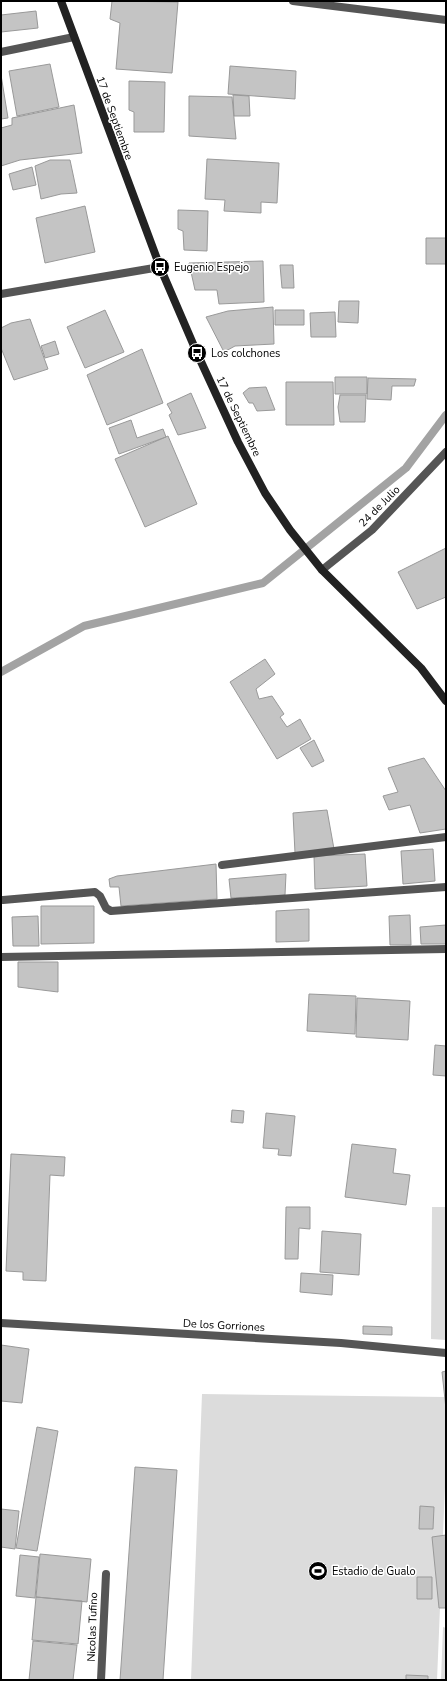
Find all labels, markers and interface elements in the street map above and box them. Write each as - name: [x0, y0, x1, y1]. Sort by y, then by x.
- street label: 17 de Septiembre: [92, 74, 137, 162]
- bus stop icon: Eugenio Espejo: [149, 256, 171, 278]
- place label: Eugenio Espejo: [174, 260, 249, 275]
- bus stop icon: Los colchones: [186, 342, 208, 364]
- place label: Los colchones: [211, 346, 280, 361]
- street label: 17 de Septiembre: [213, 373, 265, 459]
- street label: 24 de Julio: [355, 482, 403, 530]
- street label: De los Gorriones: [182, 1316, 265, 1335]
- sports icon: Estadio de Gualo: [307, 1560, 329, 1582]
- place label: Estadio de Gualo: [332, 1564, 416, 1579]
- street label: Nicolas Tufino: [84, 1592, 101, 1662]

